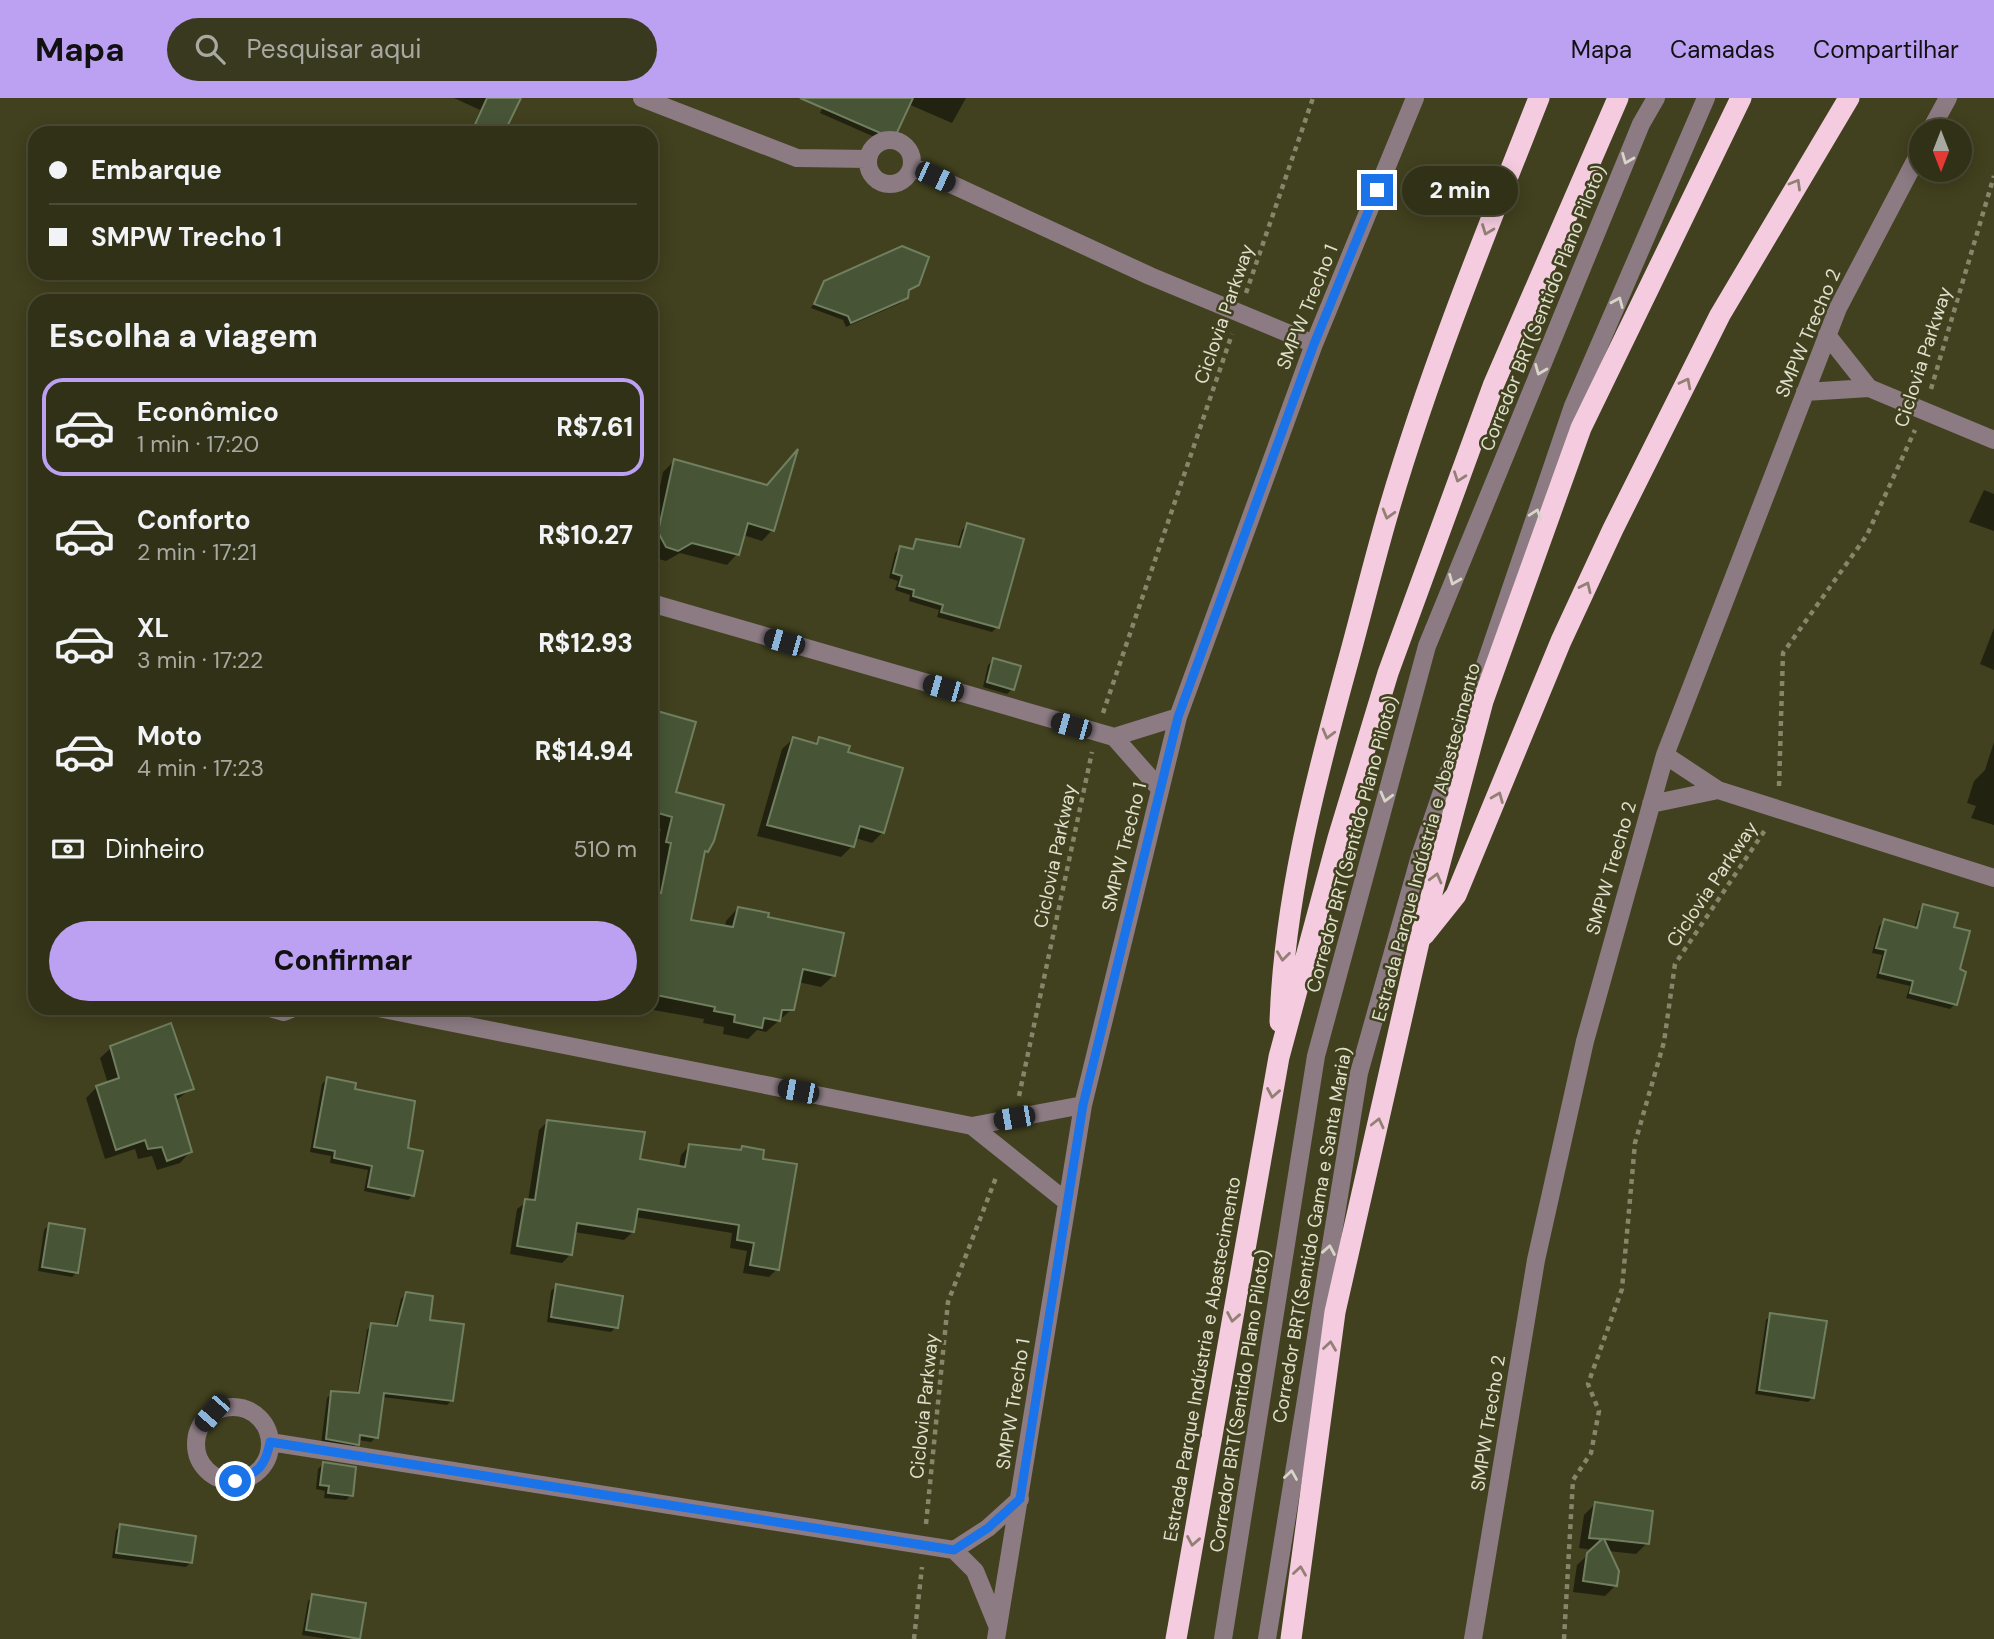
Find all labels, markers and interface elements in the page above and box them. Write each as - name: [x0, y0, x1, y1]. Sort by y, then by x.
- search box: [167, 18, 657, 81]
- text: Mapa: [35, 28, 125, 71]
- icon: search: [191, 30, 229, 68]
- text: Pesquisar aqui: [247, 32, 421, 66]
- text: Mapa: [1571, 34, 1632, 65]
- text: Camadas: [1670, 34, 1775, 65]
- text: Compartilhar: [1813, 34, 1959, 65]
- north arrow: [1909, 119, 1972, 182]
- map controls: [1909, 119, 1972, 182]
- text: Embarque: [91, 153, 222, 187]
- one-way arrow: [1621, 153, 1635, 165]
- car: [912, 159, 959, 195]
- street label: Corredor BRT(Sentido Plano Piloto): [1474, 161, 1612, 455]
- callout: 2 min: [1402, 166, 1517, 214]
- route end: [1361, 174, 1393, 206]
- text: 2 min: [1429, 175, 1491, 205]
- one-way arrow: [1788, 179, 1801, 192]
- text: SMPW Trecho 1: [91, 220, 282, 254]
- one-way arrow: [1482, 223, 1496, 235]
- street label: Ciclovia Parkway: [1188, 240, 1260, 387]
- street label: SMPW Trecho 1: [1271, 241, 1343, 373]
- street label: SMPW Trecho 2: [1770, 265, 1846, 401]
- street label: Ciclovia Parkway: [1889, 283, 1958, 430]
- one-way arrow: [1609, 296, 1623, 308]
- text: Escolha a viagem: [49, 315, 318, 357]
- one-way arrow: [1535, 363, 1549, 375]
- one-way arrow: [1678, 378, 1692, 390]
- text: Econômico: [137, 395, 279, 429]
- icon: car: [53, 396, 116, 459]
- text: R$7.61: [556, 410, 633, 444]
- text: 1 min · 17:20: [137, 429, 259, 459]
- one-way arrow: [1454, 471, 1468, 483]
- text: Conforto: [137, 503, 251, 537]
- icon: car: [53, 504, 116, 567]
- one-way arrow: [1382, 508, 1396, 520]
- one-way arrow: [1527, 508, 1541, 520]
- text: R$10.27: [538, 518, 633, 552]
- text: 2 min · 17:21: [137, 537, 257, 567]
- one-way arrow: [1448, 574, 1462, 586]
- one-way arrow: [1578, 582, 1592, 594]
- text: XL: [137, 611, 169, 645]
- icon: car: [53, 612, 116, 675]
- text: R$12.93: [538, 626, 633, 660]
- car: [761, 626, 808, 658]
- text: 3 min · 17:22: [137, 645, 263, 675]
- street label: Estrada Parque Indústria e Abastecimento: [1366, 660, 1486, 1024]
- car: [920, 672, 967, 704]
- street label: Corredor BRT(Sentido Plano Piloto): [1300, 693, 1404, 995]
- car: [1048, 710, 1095, 742]
- text: Moto: [137, 719, 202, 753]
- icon: car: [53, 720, 116, 783]
- one-way arrow: [1322, 727, 1337, 739]
- text: R$14.94: [535, 734, 633, 768]
- text: 4 min · 17:23: [137, 753, 264, 783]
- street label: SMPW Trecho 1: [1096, 780, 1152, 914]
- street label: Ciclovia Parkway: [1028, 781, 1083, 930]
- one-way arrow: [1380, 791, 1394, 803]
- one-way arrow: [1489, 791, 1503, 803]
- street label: SMPW Trecho 2: [1580, 798, 1642, 938]
- street label: Ciclovia Parkway: [1661, 816, 1764, 952]
- icon: cash: [49, 830, 87, 868]
- text: Dinheiro: [105, 832, 205, 866]
- text: 510 m: [573, 834, 637, 864]
- one-way arrow: [1428, 872, 1442, 884]
- button: Confirmar: [49, 921, 637, 1001]
- one-way arrow: [1276, 950, 1291, 962]
- street label: Corredor BRT(Sentido Gama e Santa Maria): [1267, 1045, 1357, 1425]
- car: [776, 1077, 821, 1105]
- one-way arrow: [1266, 1087, 1281, 1099]
- car: [992, 1104, 1037, 1132]
- one-way arrow: [1369, 1117, 1384, 1129]
- street label: Estrada Parque Indústria e Abastecimento: [1158, 1175, 1246, 1543]
- one-way arrow: [1321, 1244, 1336, 1256]
- street label: Corredor BRT(Sentido Plano Piloto): [1204, 1248, 1276, 1554]
- one-way arrow: [1226, 1311, 1241, 1323]
- street label: Ciclovia Parkway: [904, 1331, 944, 1480]
- street label: SMPW Trecho 1: [990, 1337, 1036, 1471]
- one-way arrow: [1323, 1340, 1338, 1352]
- street label: SMPW Trecho 2: [1465, 1353, 1511, 1493]
- car: [191, 1390, 234, 1436]
- route start: [219, 1465, 251, 1497]
- one-way arrow: [1283, 1469, 1298, 1481]
- one-way arrow: [1186, 1535, 1201, 1547]
- one-way arrow: [1293, 1565, 1308, 1577]

